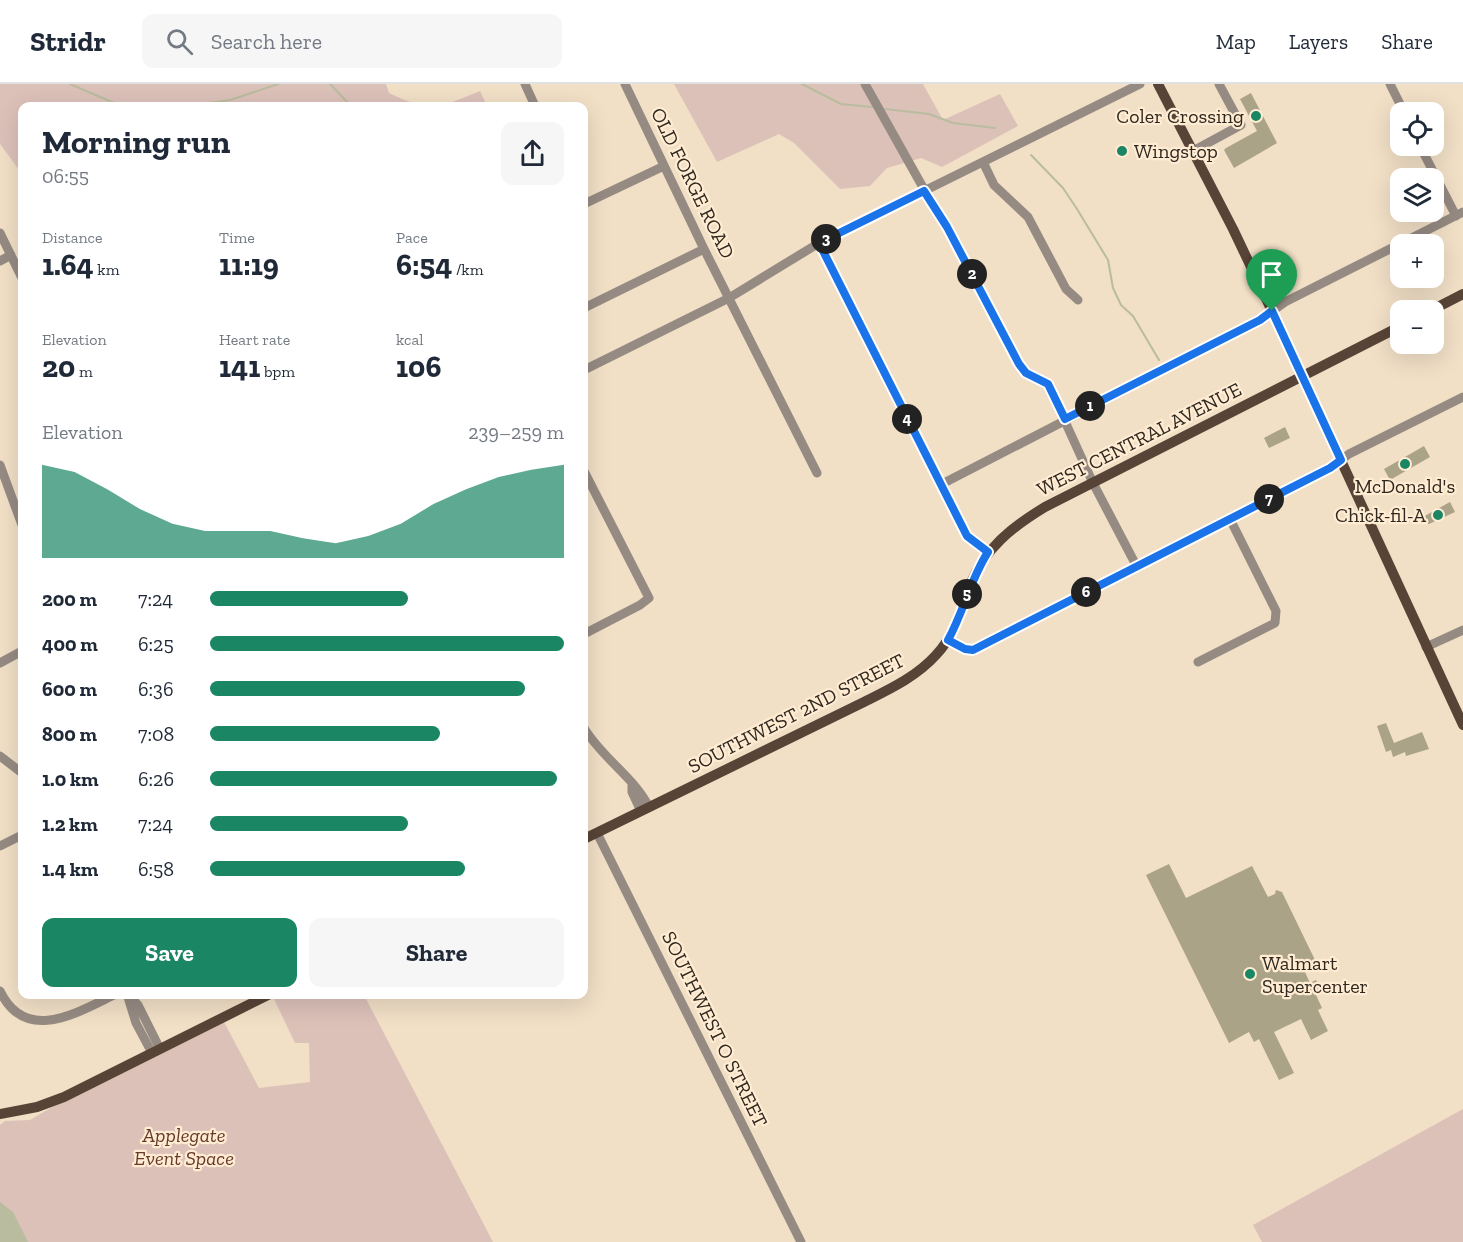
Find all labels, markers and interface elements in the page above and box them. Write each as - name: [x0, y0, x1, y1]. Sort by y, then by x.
- search box: [142, 14, 562, 68]
- text: Stridr: [30, 25, 106, 58]
- icon: search: [163, 25, 196, 58]
- text: Search here: [211, 28, 322, 55]
- text: Map: [1216, 29, 1256, 54]
- text: Layers: [1289, 29, 1348, 54]
- text: Share: [1381, 29, 1433, 54]
- map controls: [1390, 102, 1444, 354]
- button: locate: [1390, 102, 1444, 156]
- street label: OLD FORGE ROAD: [646, 104, 740, 262]
- place label: Coler Crossing: [1116, 104, 1244, 128]
- marker: Coler Crossing: [1249, 109, 1263, 123]
- text: Morning run: [42, 122, 230, 161]
- button: share: [501, 122, 564, 185]
- place label: Wingstop: [1134, 139, 1218, 163]
- marker: Wingstop: [1115, 144, 1129, 158]
- text: 06:55: [42, 164, 89, 188]
- button: layers: [1390, 168, 1444, 222]
- pin: 3: [811, 224, 841, 254]
- text: Distance: [42, 228, 103, 247]
- text: Time: [219, 228, 255, 247]
- text: Pace: [396, 228, 428, 247]
- text: 3: [822, 229, 830, 248]
- button: +: [1390, 234, 1444, 288]
- text: 1.64: [42, 247, 94, 283]
- text: 11:19: [219, 247, 279, 283]
- text: 6:54: [396, 247, 452, 283]
- pin: [1246, 249, 1297, 311]
- icon: arrive: [1255, 258, 1288, 291]
- pin: 2: [957, 259, 987, 289]
- text: km: [94, 260, 120, 279]
- text: /km: [452, 260, 483, 279]
- text: 2: [968, 264, 976, 283]
- button: −: [1390, 300, 1444, 354]
- text: Elevation: [42, 330, 107, 349]
- text: Heart rate: [219, 330, 290, 349]
- text: kcal: [396, 330, 423, 349]
- text: 20: [42, 349, 75, 385]
- text: 141: [219, 349, 260, 385]
- text: 106: [396, 349, 441, 385]
- text: m: [75, 362, 93, 381]
- text: bpm: [260, 362, 295, 381]
- street label: WEST CENTRAL AVENUE: [1033, 377, 1245, 501]
- pin: 1: [1075, 391, 1105, 421]
- text: 1: [1087, 396, 1093, 415]
- pin: 4: [892, 404, 922, 434]
- text: 4: [902, 409, 912, 428]
- text: Elevation: [42, 420, 123, 444]
- text: 239–259 m: [468, 420, 564, 444]
- marker: McDonald's: [1398, 457, 1412, 471]
- place label: McDonald's: [1355, 474, 1455, 498]
- pin: 7: [1254, 484, 1284, 514]
- text: 7: [1265, 489, 1273, 508]
- place label: Chick-fil-A: [1335, 503, 1427, 527]
- marker: Chick-fil-A: [1431, 508, 1445, 522]
- pin: 6: [1071, 577, 1101, 607]
- pin: 5: [952, 579, 982, 609]
- text: 6: [1082, 582, 1090, 601]
- text: 5: [963, 584, 971, 603]
- text: 200 m: [42, 587, 97, 611]
- text: 7:24: [138, 587, 173, 611]
- text: 400 m: [42, 632, 98, 656]
- text: 6:25: [138, 632, 174, 656]
- street label: SOUTHWEST 2ND STREET: [684, 648, 908, 778]
- text: 600 m: [42, 677, 97, 701]
- text: 6:36: [138, 677, 174, 701]
- text: 800 m: [42, 722, 97, 746]
- text: 7:08: [138, 722, 174, 746]
- text: 1.0 km: [42, 767, 98, 791]
- text: 6:26: [138, 767, 174, 791]
- text: 1.2 km: [42, 812, 98, 836]
- text: 7:24: [138, 812, 173, 836]
- text: 1.4 km: [42, 857, 98, 881]
- text: 6:58: [138, 857, 174, 881]
- button: Save: [42, 918, 297, 987]
- button: Share: [309, 918, 564, 987]
- street label: SOUTHWEST O STREET: [657, 927, 773, 1131]
- place label: Walmart Supercenter: [1262, 951, 1368, 998]
- marker: Walmart Supercenter: [1243, 967, 1257, 981]
- park label: Applegate Event Space: [134, 1123, 234, 1170]

